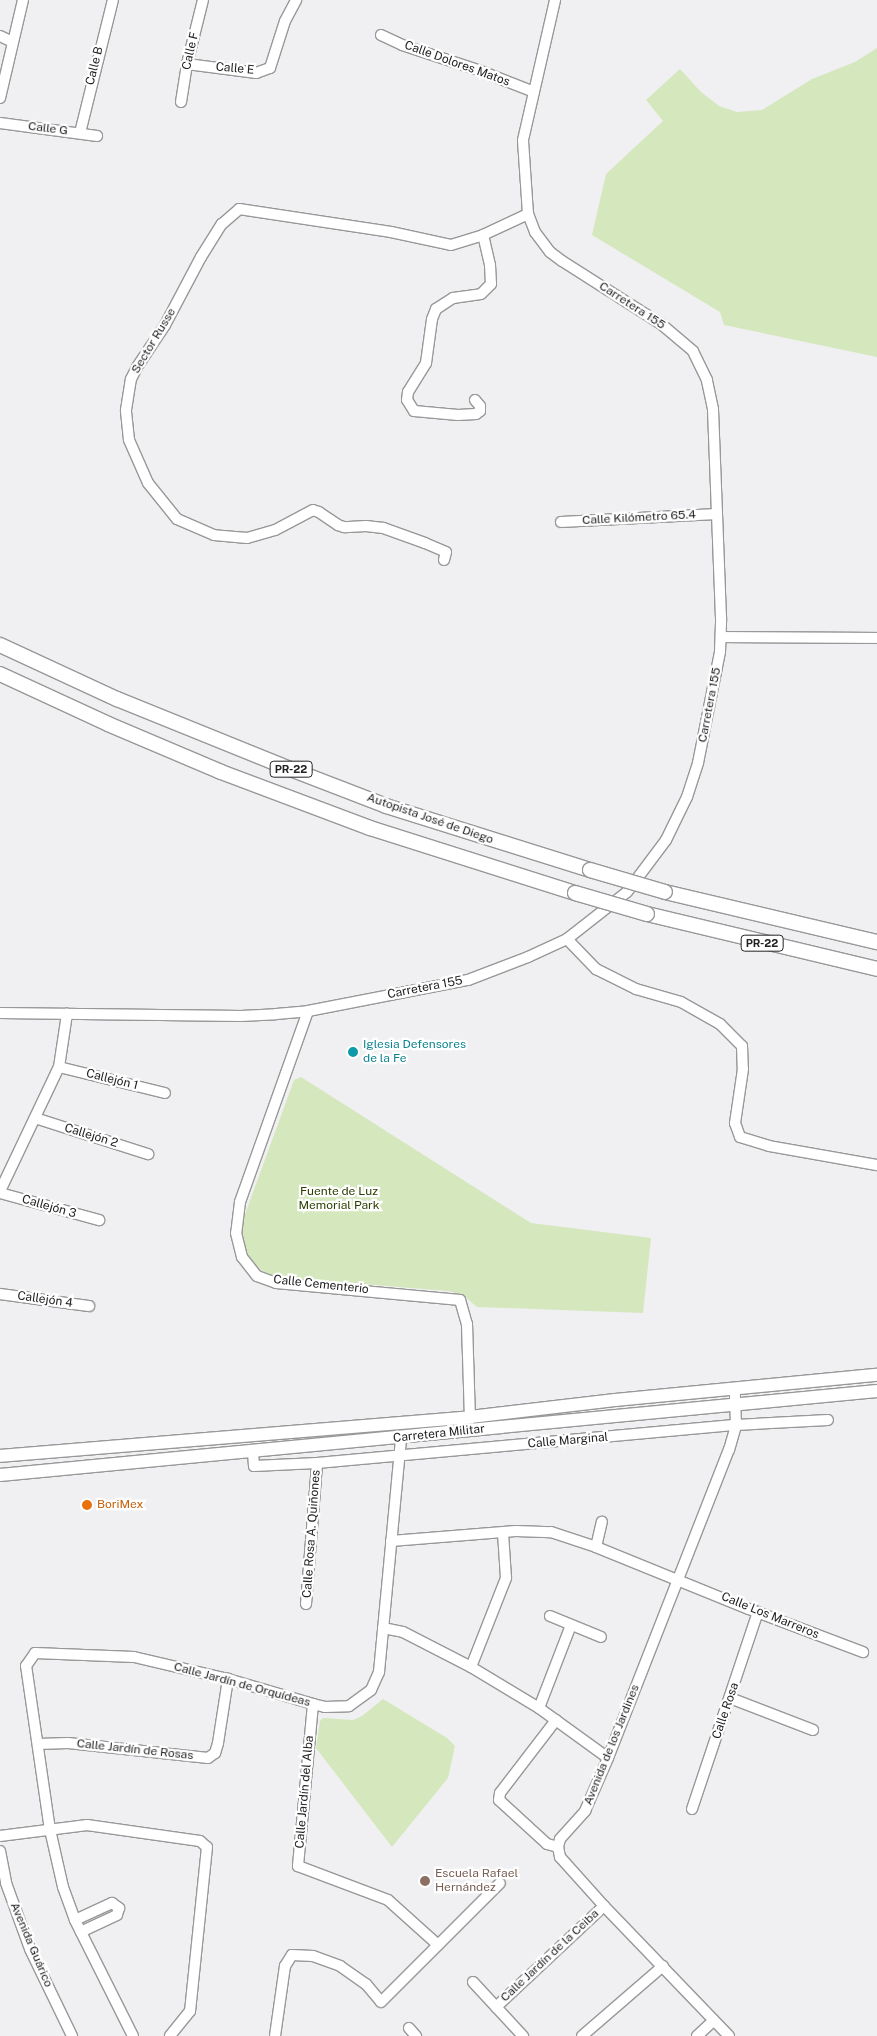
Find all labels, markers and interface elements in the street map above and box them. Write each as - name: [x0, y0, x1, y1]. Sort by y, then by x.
- street label: Calle F: [180, 31, 202, 71]
- street label: Calle Dolores Matos: [402, 38, 512, 90]
- street label: Calle B: [83, 45, 107, 87]
- street label: Calle E: [215, 60, 255, 78]
- street label: Calle G: [27, 119, 69, 139]
- street label: Carretera 155: [596, 279, 668, 333]
- street label: Sector Russe: [129, 306, 179, 376]
- street label: Calle Kilómetro 65.4: [582, 508, 696, 528]
- street label: Carretera 155: [696, 666, 724, 744]
- road number: PR-22: [268, 761, 314, 778]
- street label: Autopista José de Diego: [365, 791, 495, 847]
- road number: PR-22: [740, 934, 784, 951]
- street label: Carretera 155: [386, 974, 464, 1002]
- place label: Iglesia Defensores de la Fe: [363, 1038, 466, 1066]
- marker: Iglesia Defensores de la Fe: [347, 1046, 359, 1058]
- street label: Callejón 1: [85, 1067, 139, 1093]
- street label: Callejón 2: [62, 1121, 120, 1151]
- park label: Fuente de Luz Memorial Park: [299, 1185, 379, 1213]
- street label: Callejón 3: [20, 1192, 78, 1222]
- street label: Calle Cementerio: [273, 1273, 369, 1297]
- street label: Callejón 4: [16, 1289, 74, 1311]
- street label: Carretera Militar: [392, 1422, 486, 1446]
- street label: Calle Marginal: [527, 1430, 609, 1452]
- street label: Calle Rosa A. Quiñones: [300, 1469, 324, 1599]
- place label: BoriMex: [97, 1498, 143, 1512]
- marker: BoriMex: [81, 1499, 93, 1511]
- street label: Calle Los Marreros: [719, 1590, 821, 1642]
- street label: Calle Jardín de Orquídeas: [172, 1660, 312, 1710]
- street label: Calle Rosa: [710, 1681, 742, 1741]
- street label: Avenida de los Jardines: [581, 1682, 643, 1808]
- street label: Calle Jardín del Alba: [293, 1735, 317, 1849]
- street label: Calle Jardín de Rosas: [76, 1737, 194, 1763]
- place label: Escuela Rafael Hernández: [435, 1867, 518, 1895]
- marker: Escuela Rafael Hernández: [419, 1875, 431, 1887]
- street label: Avenida Guárico: [7, 1901, 55, 1989]
- street label: Calle Jardín de la Ceiba: [498, 1907, 602, 2005]

